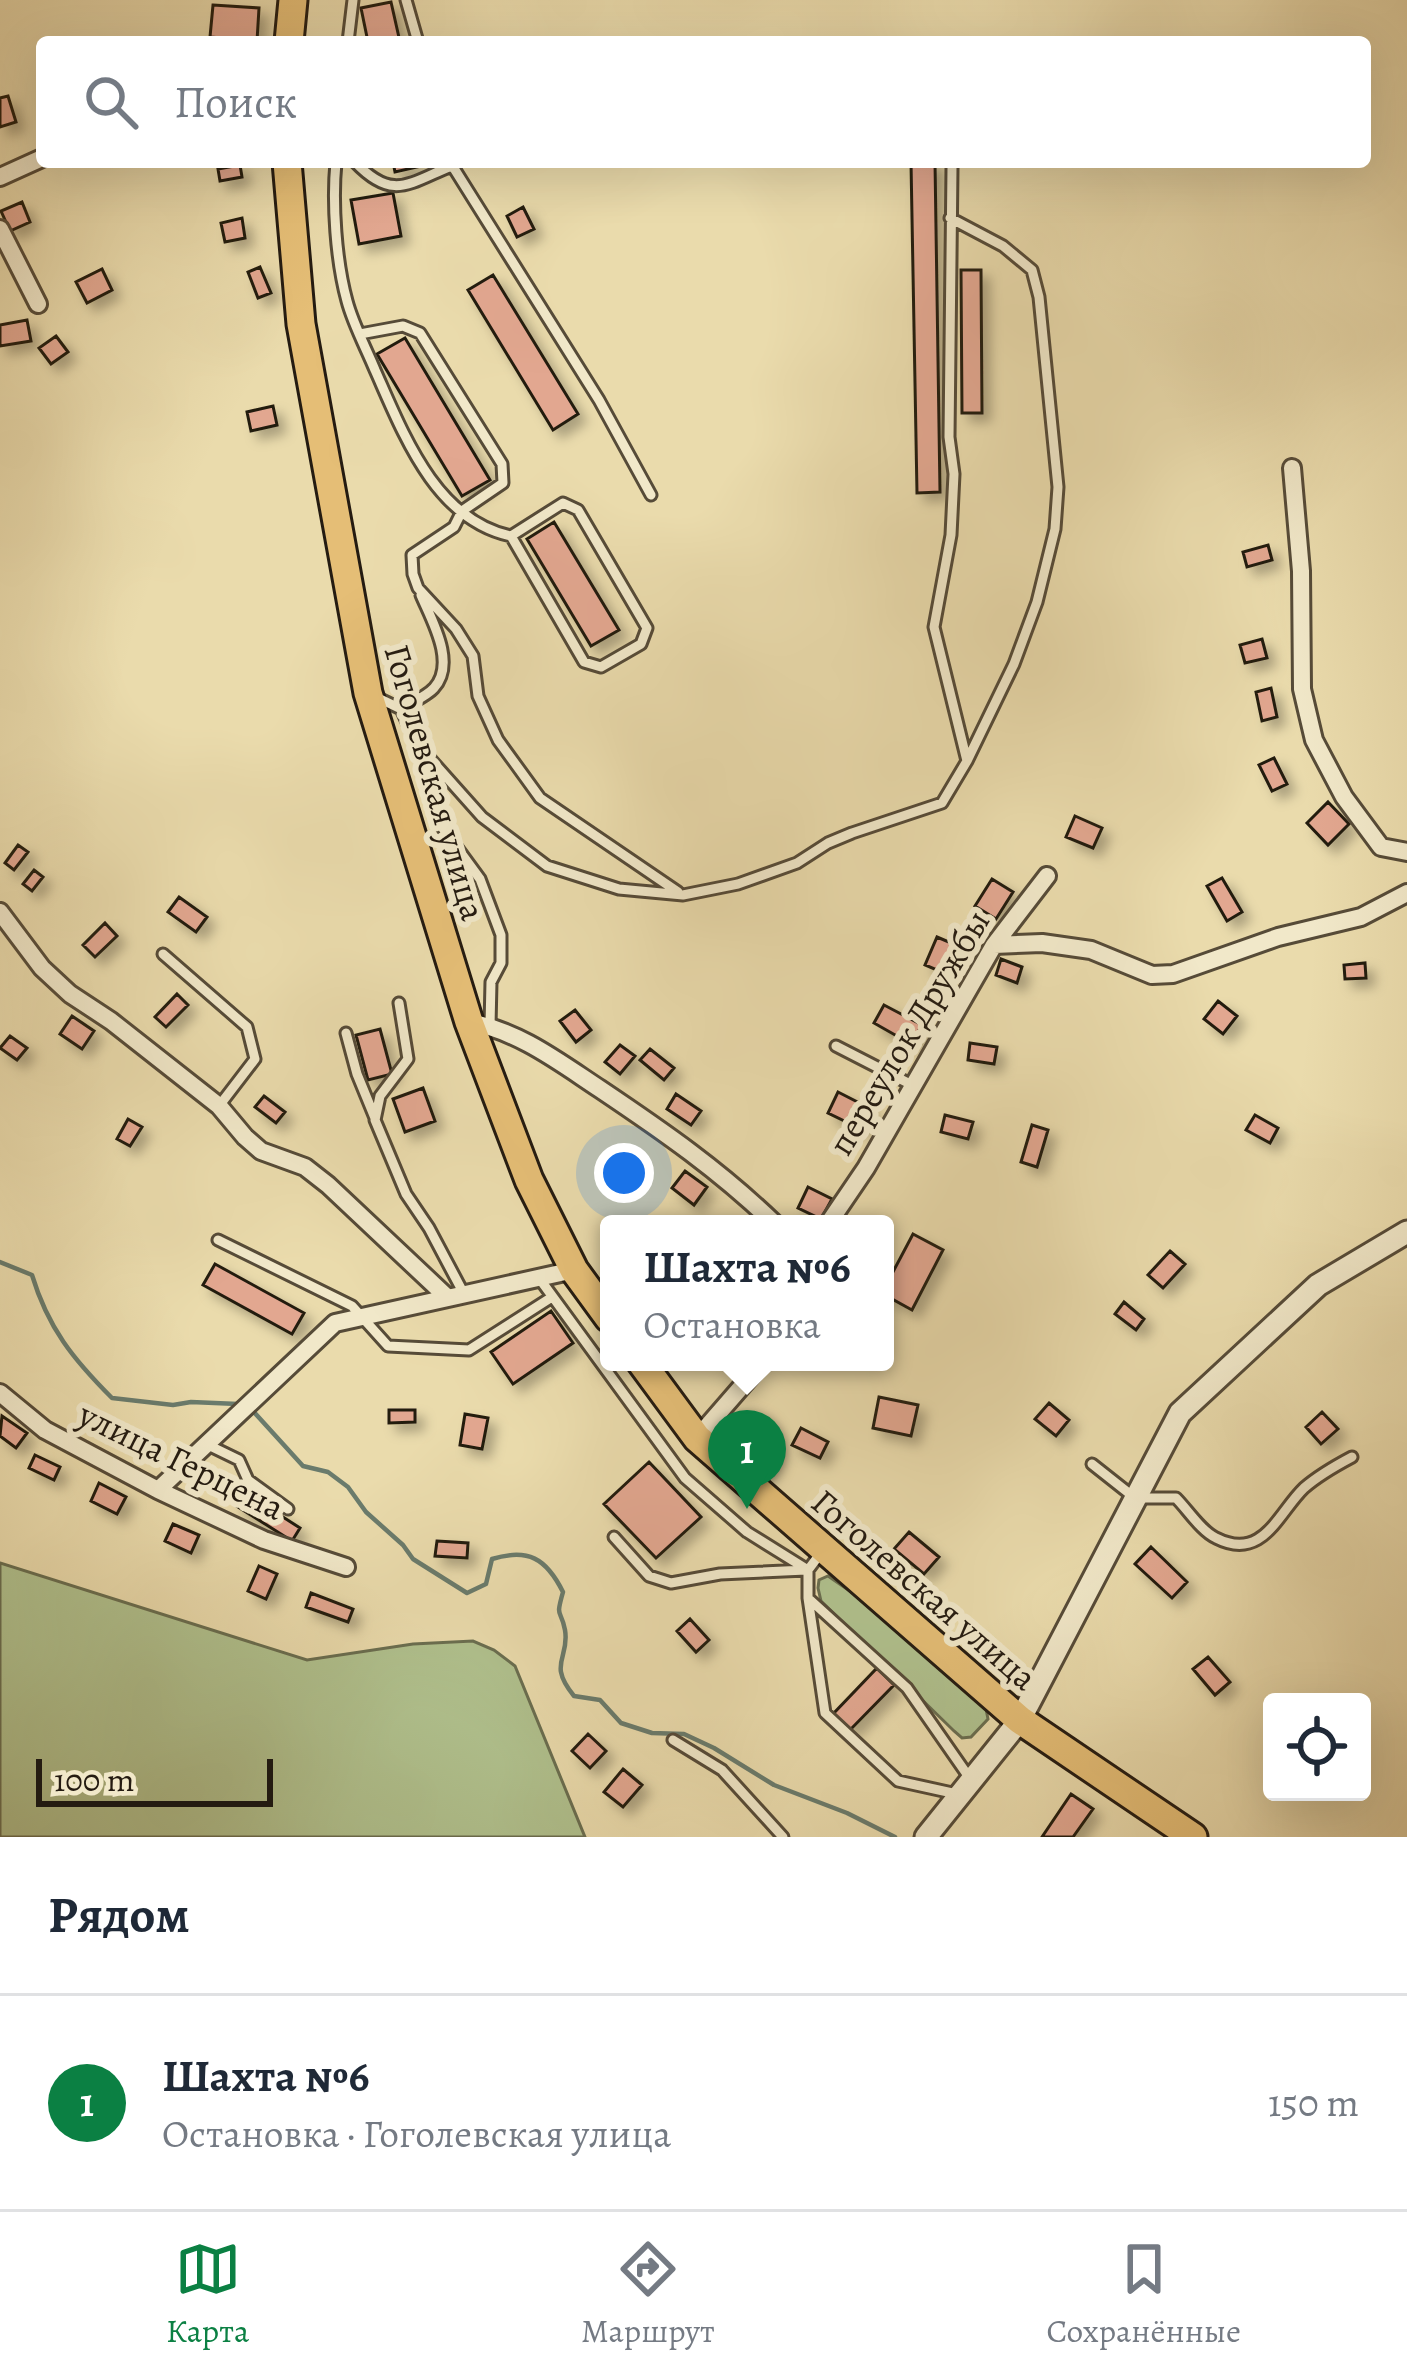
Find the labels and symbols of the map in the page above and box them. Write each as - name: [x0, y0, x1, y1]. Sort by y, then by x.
- street label: Гоголевская улица: [373, 639, 498, 926]
- street label: переулок Дружбы: [816, 900, 1001, 1164]
- your location: [594, 1143, 654, 1203]
- street label: улица Герцена: [70, 1389, 293, 1532]
- pin: 1: [708, 1410, 786, 1509]
- street label: Гоголевская улица: [801, 1478, 1048, 1702]
- scale bar: [36, 1753, 273, 1806]

